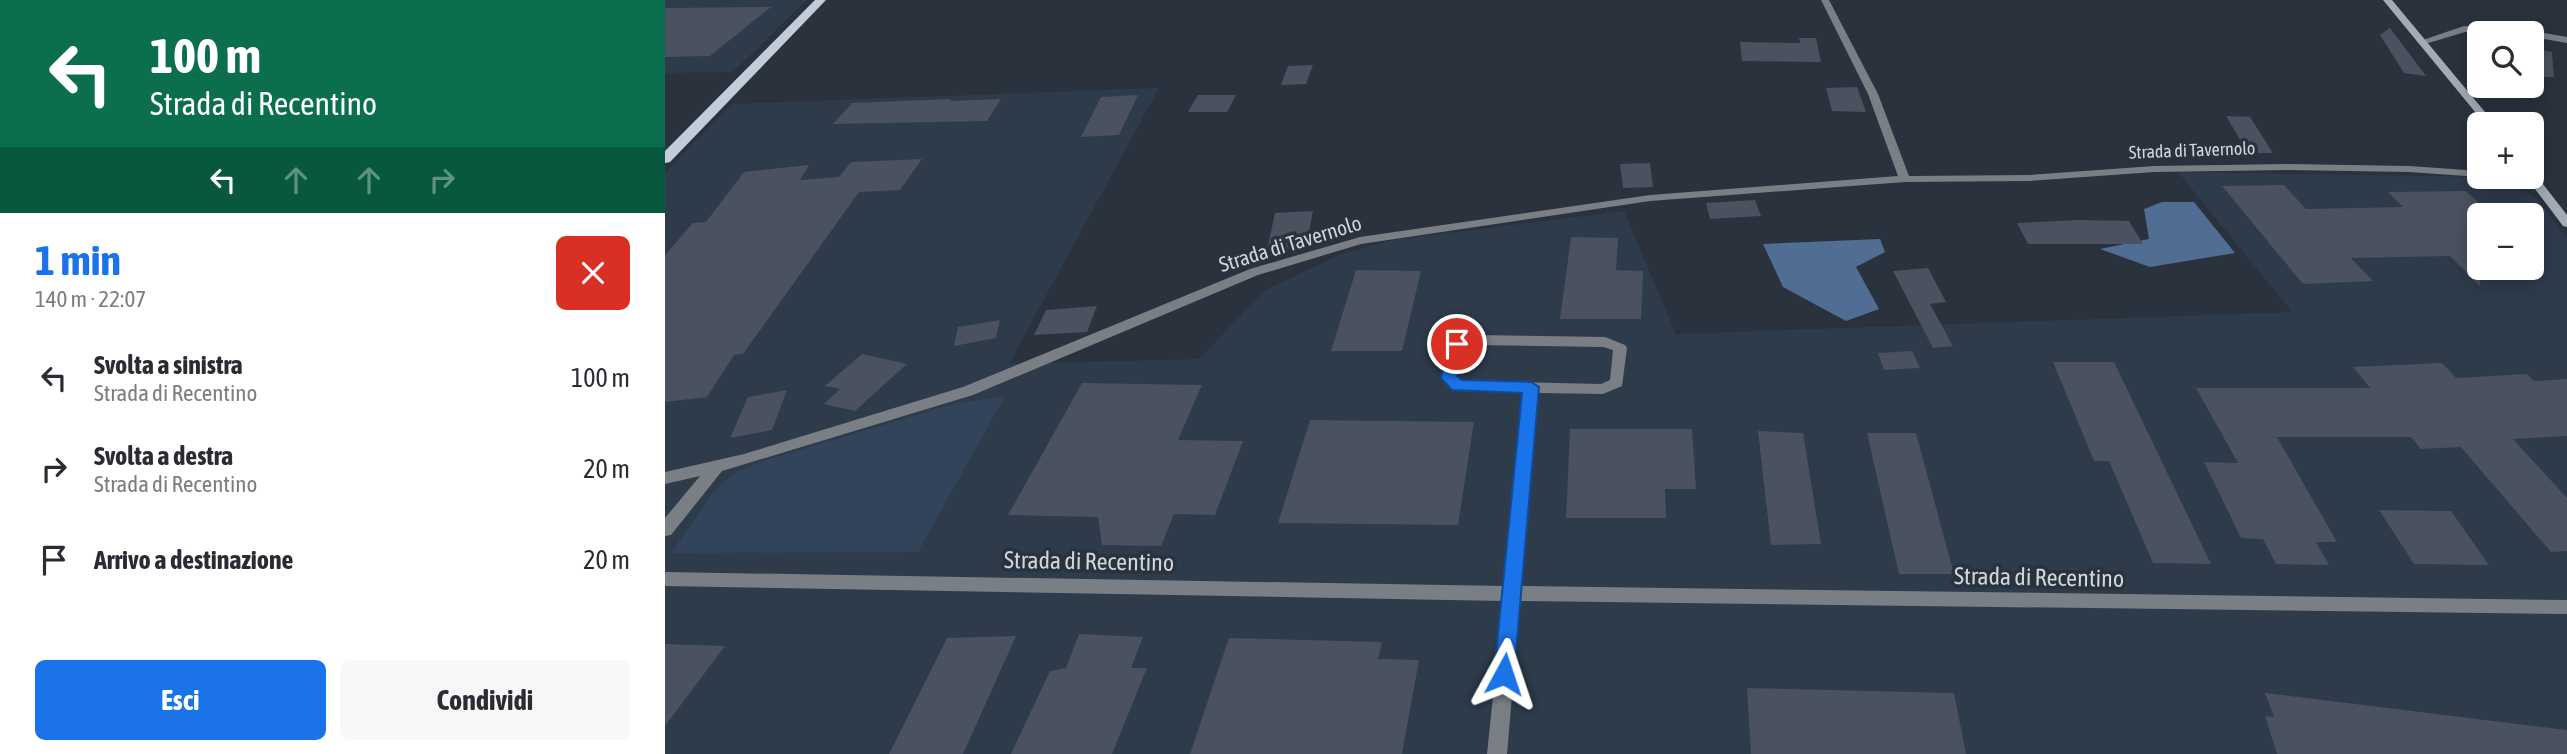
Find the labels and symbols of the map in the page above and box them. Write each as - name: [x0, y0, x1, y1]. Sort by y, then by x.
- street label: Strada di Tavernolo: [2128, 137, 2256, 163]
- street label: Strada di Tavernolo: [1216, 210, 1364, 276]
- pin: [1427, 314, 1487, 374]
- street label: Strada di Recentino: [1004, 546, 1174, 576]
- street label: Strada di Recentino: [1954, 562, 2124, 592]
- position arrow: [1467, 637, 1541, 711]

